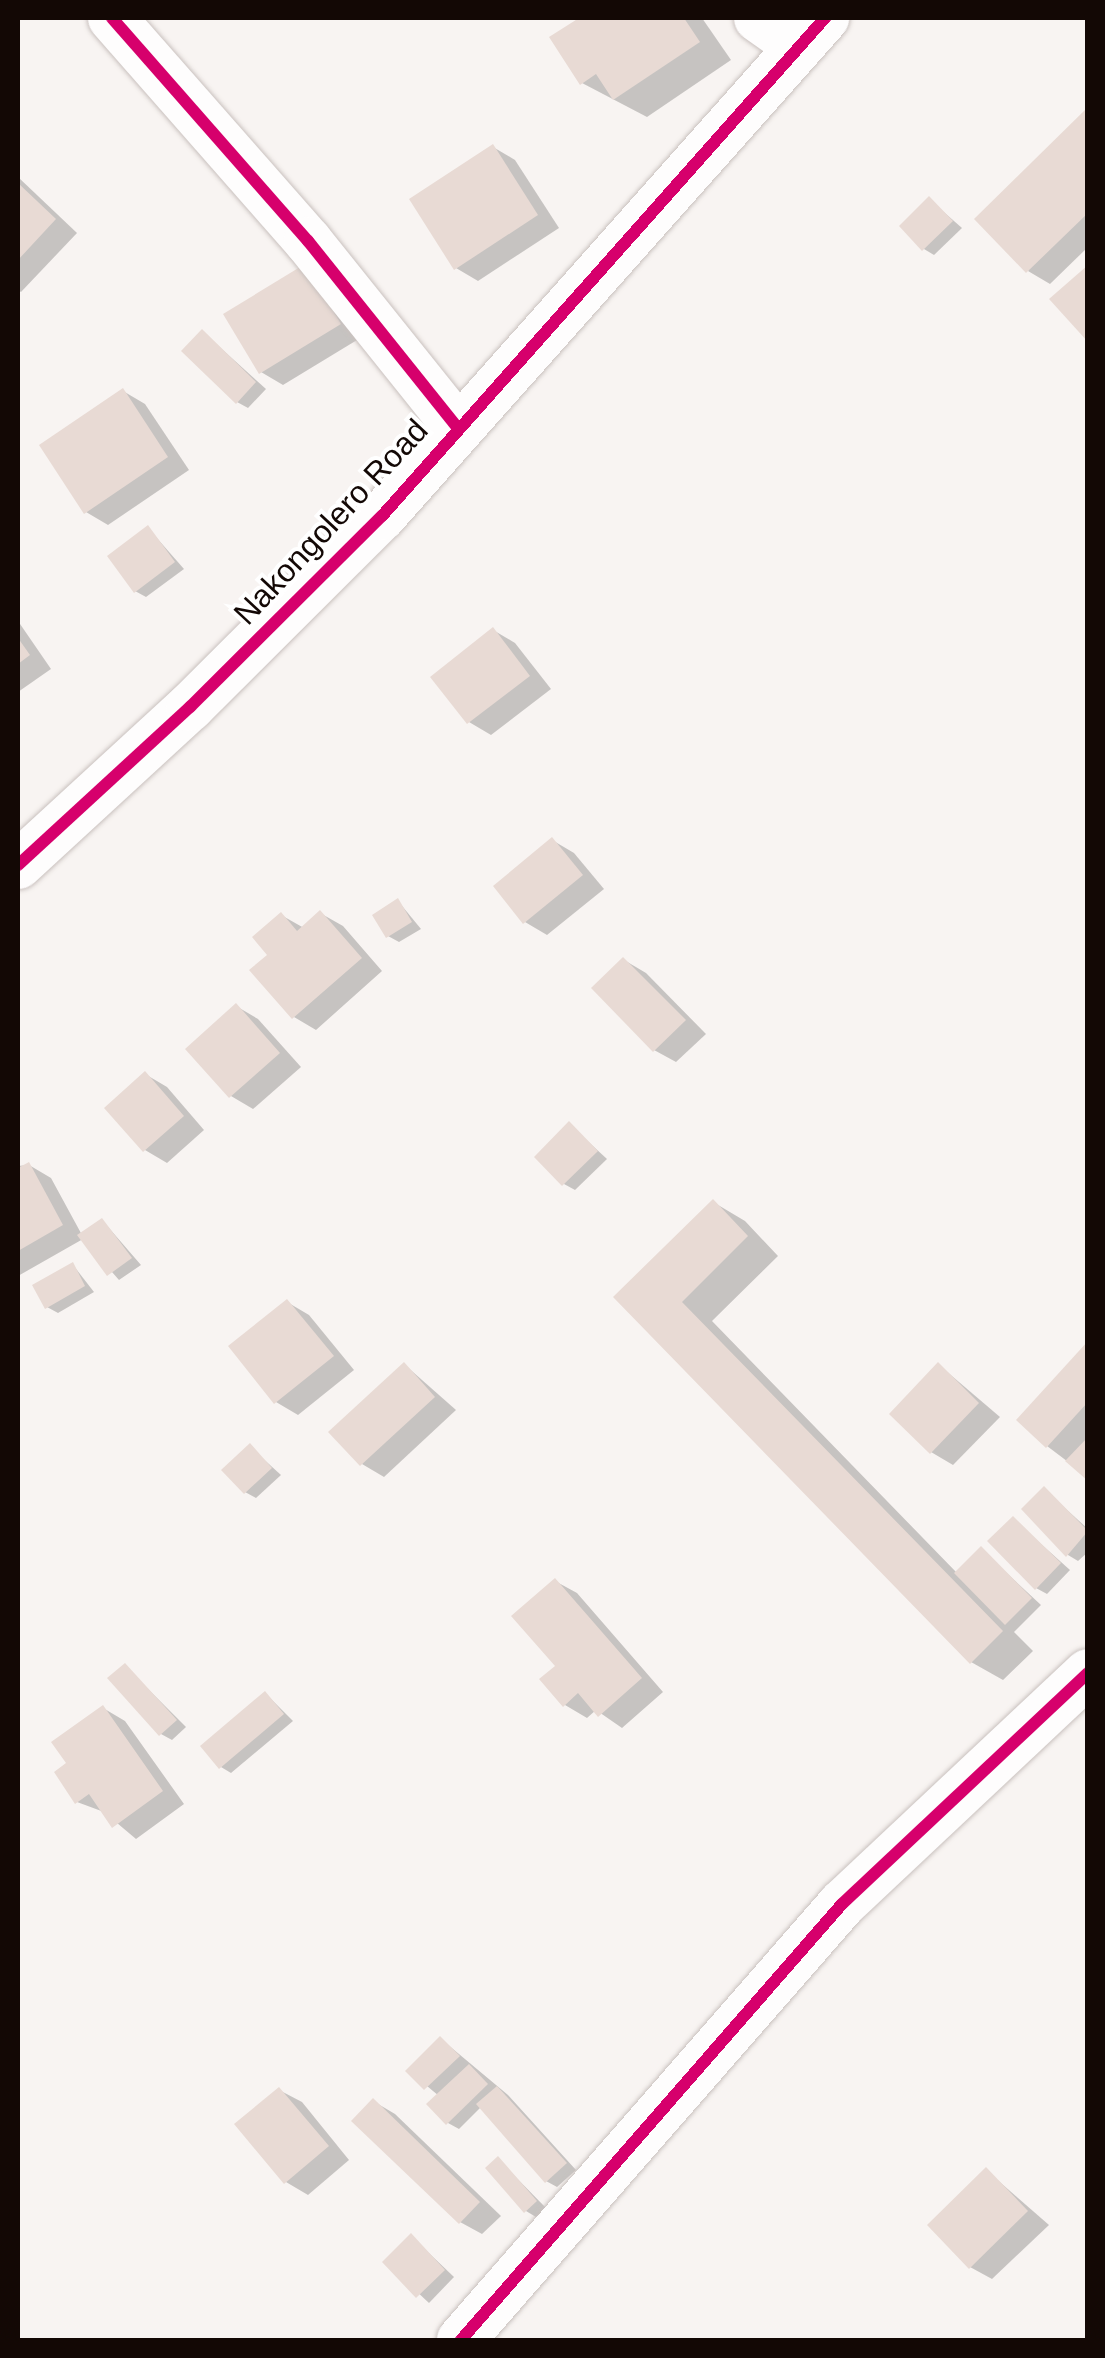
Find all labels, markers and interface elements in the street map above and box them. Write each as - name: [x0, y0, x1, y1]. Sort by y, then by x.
- street label: Nakongolero Road: [226, 411, 436, 633]

